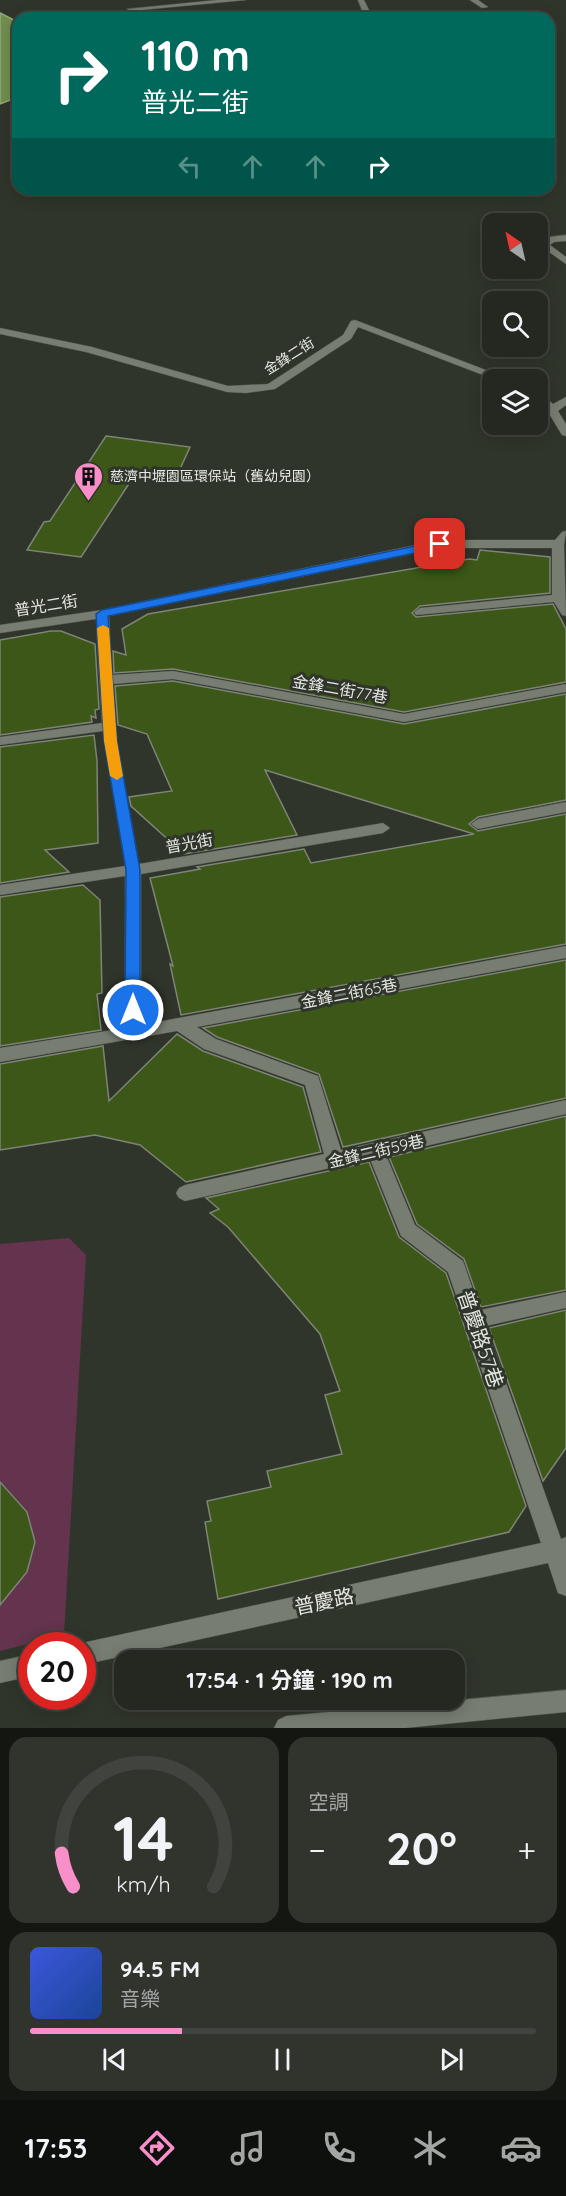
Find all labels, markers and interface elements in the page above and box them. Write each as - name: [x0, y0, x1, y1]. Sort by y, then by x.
- text: 110 m: [141, 29, 250, 82]
- icon: right: [42, 36, 120, 114]
- text: 普光二街: [141, 85, 249, 119]
- icon: left: [173, 150, 206, 183]
- icon: ahead: [236, 150, 269, 183]
- icon: ahead: [299, 150, 332, 183]
- icon: right: [362, 150, 395, 183]
- north arrow: [482, 213, 548, 279]
- map controls: [482, 213, 548, 435]
- button: search: [482, 291, 548, 357]
- street label: 金鋒二街: [260, 334, 318, 378]
- button: layers: [482, 369, 548, 435]
- building icon: 慈濟中壢園區環保站（舊幼兒園）: [73, 460, 105, 502]
- place label: 慈濟中壢園區環保站（舊幼兒園）: [110, 467, 320, 485]
- pin: [414, 518, 465, 569]
- icon: arrive: [423, 527, 456, 560]
- street label: 普光二街: [13, 590, 79, 620]
- street label: 金鋒二街77巷: [291, 671, 389, 707]
- street label: 普光街: [164, 829, 214, 857]
- street label: 金鋒二街65巷: [299, 974, 399, 1012]
- position arrow: [101, 978, 165, 1042]
- street label: 金鋒二街59巷: [326, 1130, 426, 1172]
- street label: 普慶路57巷: [453, 1287, 509, 1391]
- street label: 普慶路: [292, 1583, 356, 1619]
- speed limit sign: 20: [18, 1632, 96, 1710]
- text: 17:54 · 1 分鐘 · 190 m: [186, 1666, 393, 1694]
- text: 空調: [309, 1789, 349, 1814]
- text: 14: [113, 1799, 174, 1877]
- text: 20°: [386, 1820, 457, 1876]
- text: −: [309, 1829, 326, 1870]
- text: +: [517, 1829, 536, 1870]
- text: km/h: [117, 1871, 171, 1897]
- text: 94.5 FM: [120, 1955, 200, 1983]
- text: 音樂: [120, 1986, 160, 2011]
- icon: previous: [98, 2043, 131, 2076]
- icon: pause: [266, 2043, 299, 2076]
- icon: next: [435, 2043, 468, 2076]
- icon: directions: [136, 2127, 178, 2169]
- icon: music: [227, 2127, 269, 2169]
- icon: phone: [318, 2127, 360, 2169]
- icon: climate: [409, 2127, 451, 2169]
- icon: car: [500, 2127, 542, 2169]
- text: 17:53: [24, 2131, 87, 2165]

